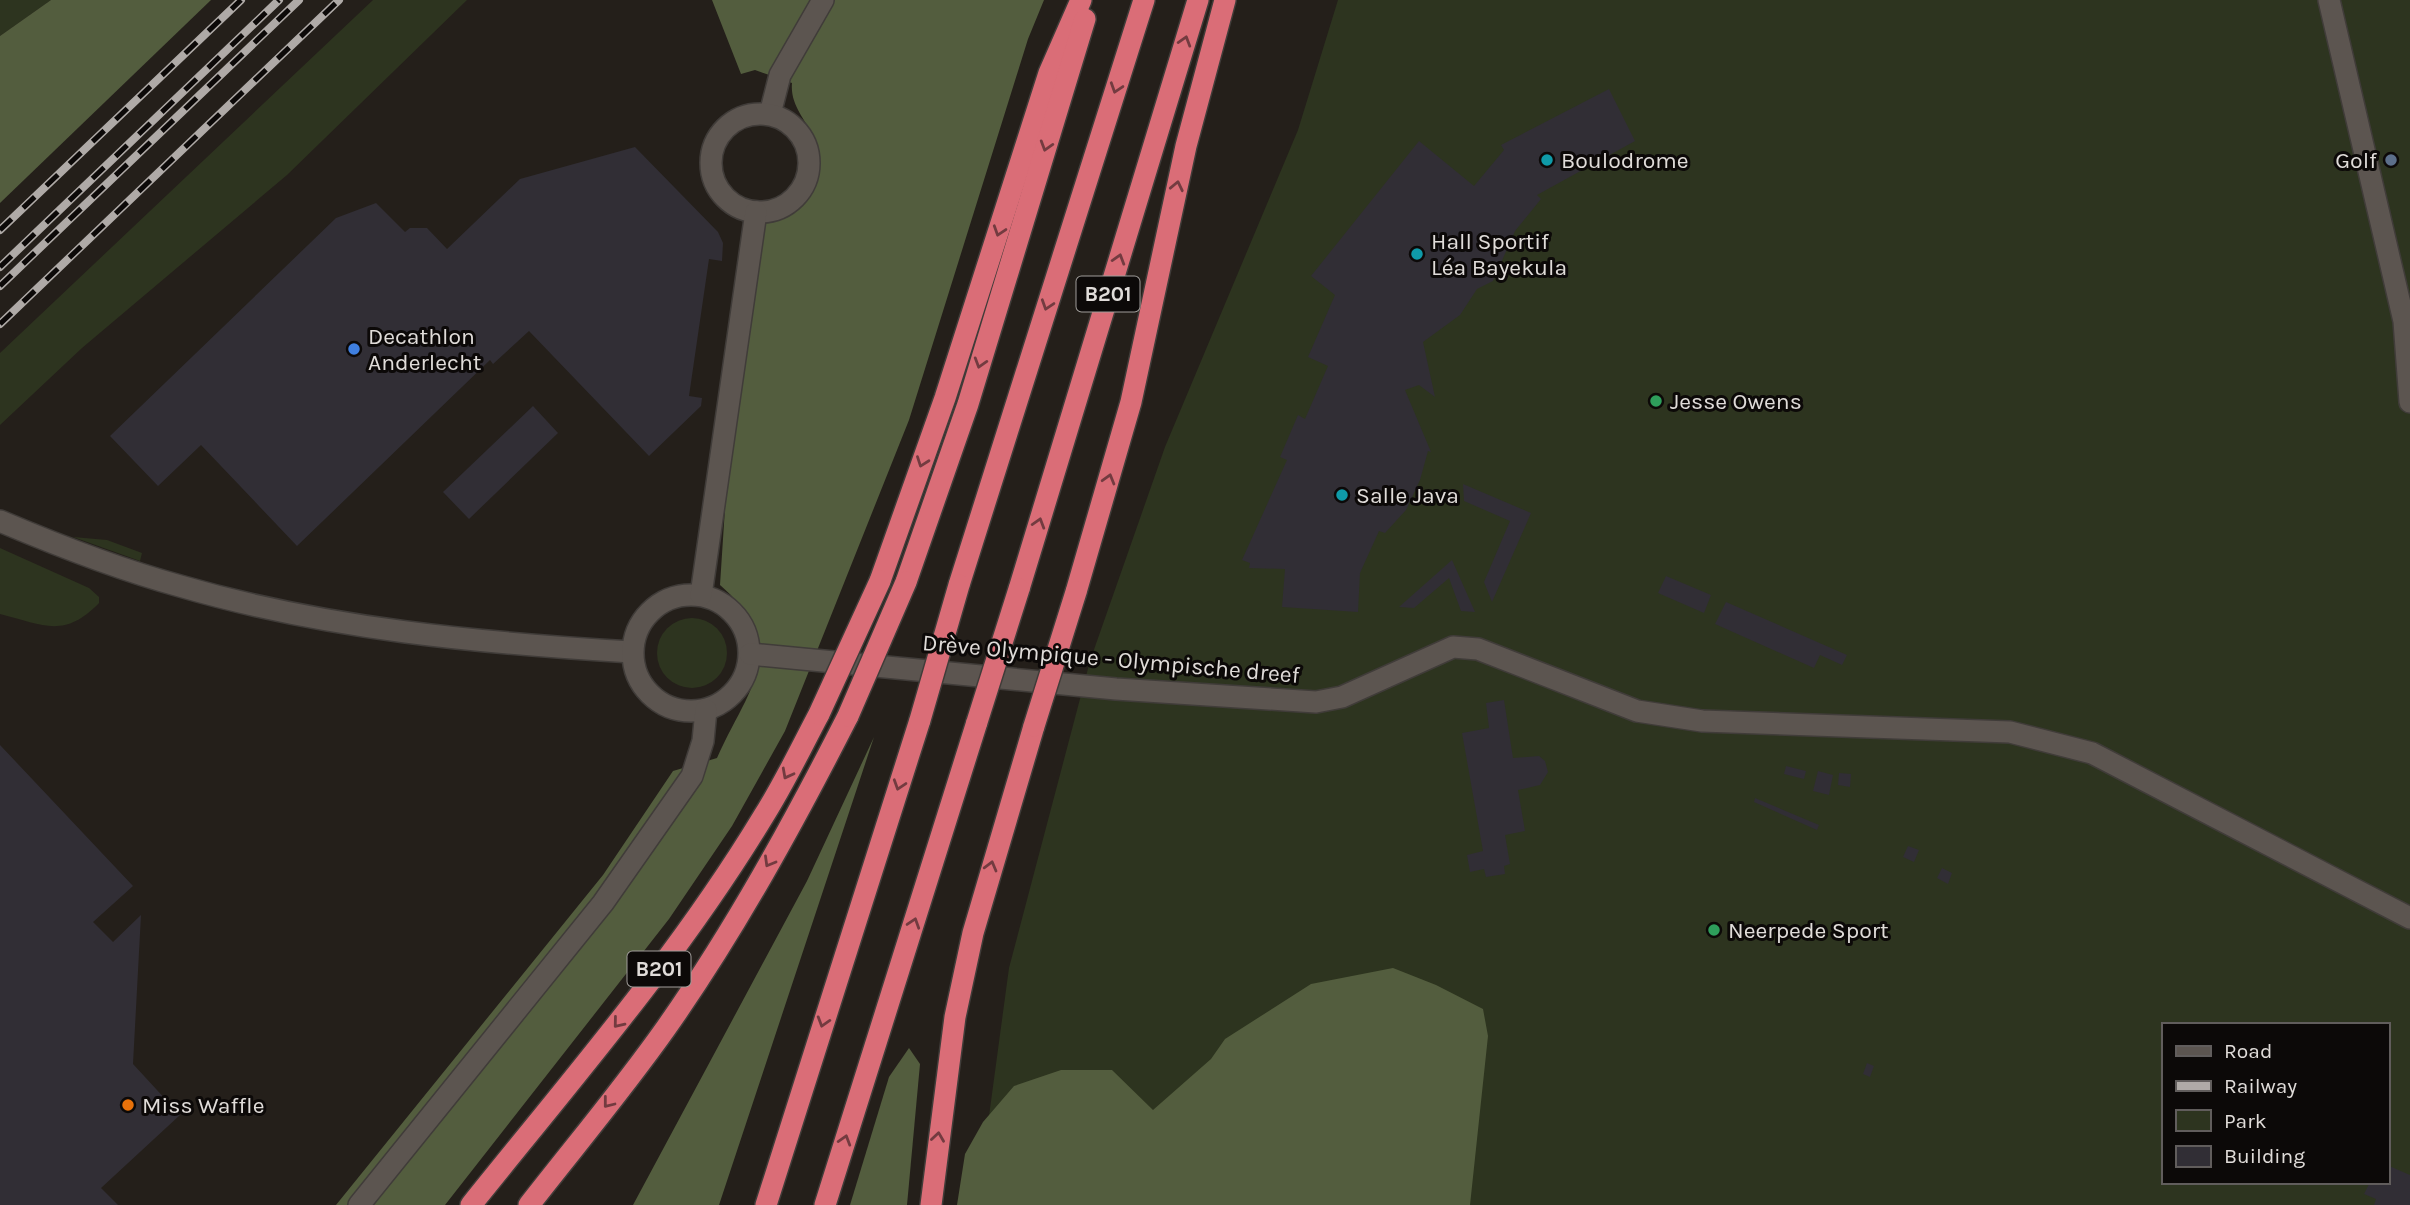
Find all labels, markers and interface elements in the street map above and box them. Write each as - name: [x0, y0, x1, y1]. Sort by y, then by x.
- one-way arrow: [1177, 35, 1192, 47]
- one-way arrow: [1110, 82, 1124, 94]
- one-way arrow: [1040, 140, 1055, 152]
- place label: Boulodrome: [1561, 147, 1689, 174]
- place label: Golf: [2335, 147, 2377, 174]
- marker: Boulodrome: [1539, 152, 1555, 168]
- marker: Golf: [2383, 152, 2399, 168]
- one-way arrow: [1169, 180, 1184, 192]
- one-way arrow: [992, 225, 1007, 237]
- place label: Hall Sportif Léa Bayekula: [1431, 228, 1567, 281]
- marker: Hall Sportif Léa Bayekula: [1409, 246, 1425, 262]
- one-way arrow: [1111, 253, 1126, 265]
- road number: B201: [1076, 276, 1140, 312]
- one-way arrow: [1041, 299, 1056, 311]
- place label: Decathlon Anderlecht: [368, 323, 482, 376]
- marker: Decathlon Anderlecht: [346, 341, 362, 357]
- one-way arrow: [974, 357, 989, 369]
- place label: Jesse Owens: [1670, 388, 1802, 415]
- marker: Jesse Owens: [1648, 393, 1664, 409]
- one-way arrow: [916, 456, 930, 468]
- one-way arrow: [1100, 474, 1115, 486]
- place label: Salle Java: [1356, 482, 1459, 509]
- marker: Salle Java: [1334, 487, 1350, 503]
- one-way arrow: [1030, 518, 1045, 530]
- street label: Drève Olympique - Olympische dreef: [921, 629, 1301, 689]
- one-way arrow: [782, 767, 795, 779]
- one-way arrow: [892, 778, 907, 790]
- one-way arrow: [764, 854, 777, 867]
- one-way arrow: [983, 860, 997, 872]
- one-way arrow: [905, 917, 920, 929]
- place label: Neerpede Sport: [1728, 917, 1889, 944]
- marker: Neerpede Sport: [1706, 922, 1722, 938]
- road number: B201: [628, 951, 690, 986]
- one-way arrow: [613, 1015, 626, 1027]
- one-way arrow: [817, 1015, 831, 1028]
- legend: [2162, 1023, 2389, 1184]
- text: Road: [2224, 1039, 2272, 1063]
- text: Railway: [2224, 1074, 2297, 1098]
- place label: Miss Waffle: [142, 1092, 264, 1119]
- one-way arrow: [604, 1095, 617, 1107]
- marker: Miss Waffle: [120, 1097, 136, 1113]
- text: Park: [2224, 1109, 2267, 1133]
- one-way arrow: [930, 1131, 945, 1143]
- one-way arrow: [837, 1134, 851, 1147]
- text: Building: [2224, 1144, 2305, 1168]

